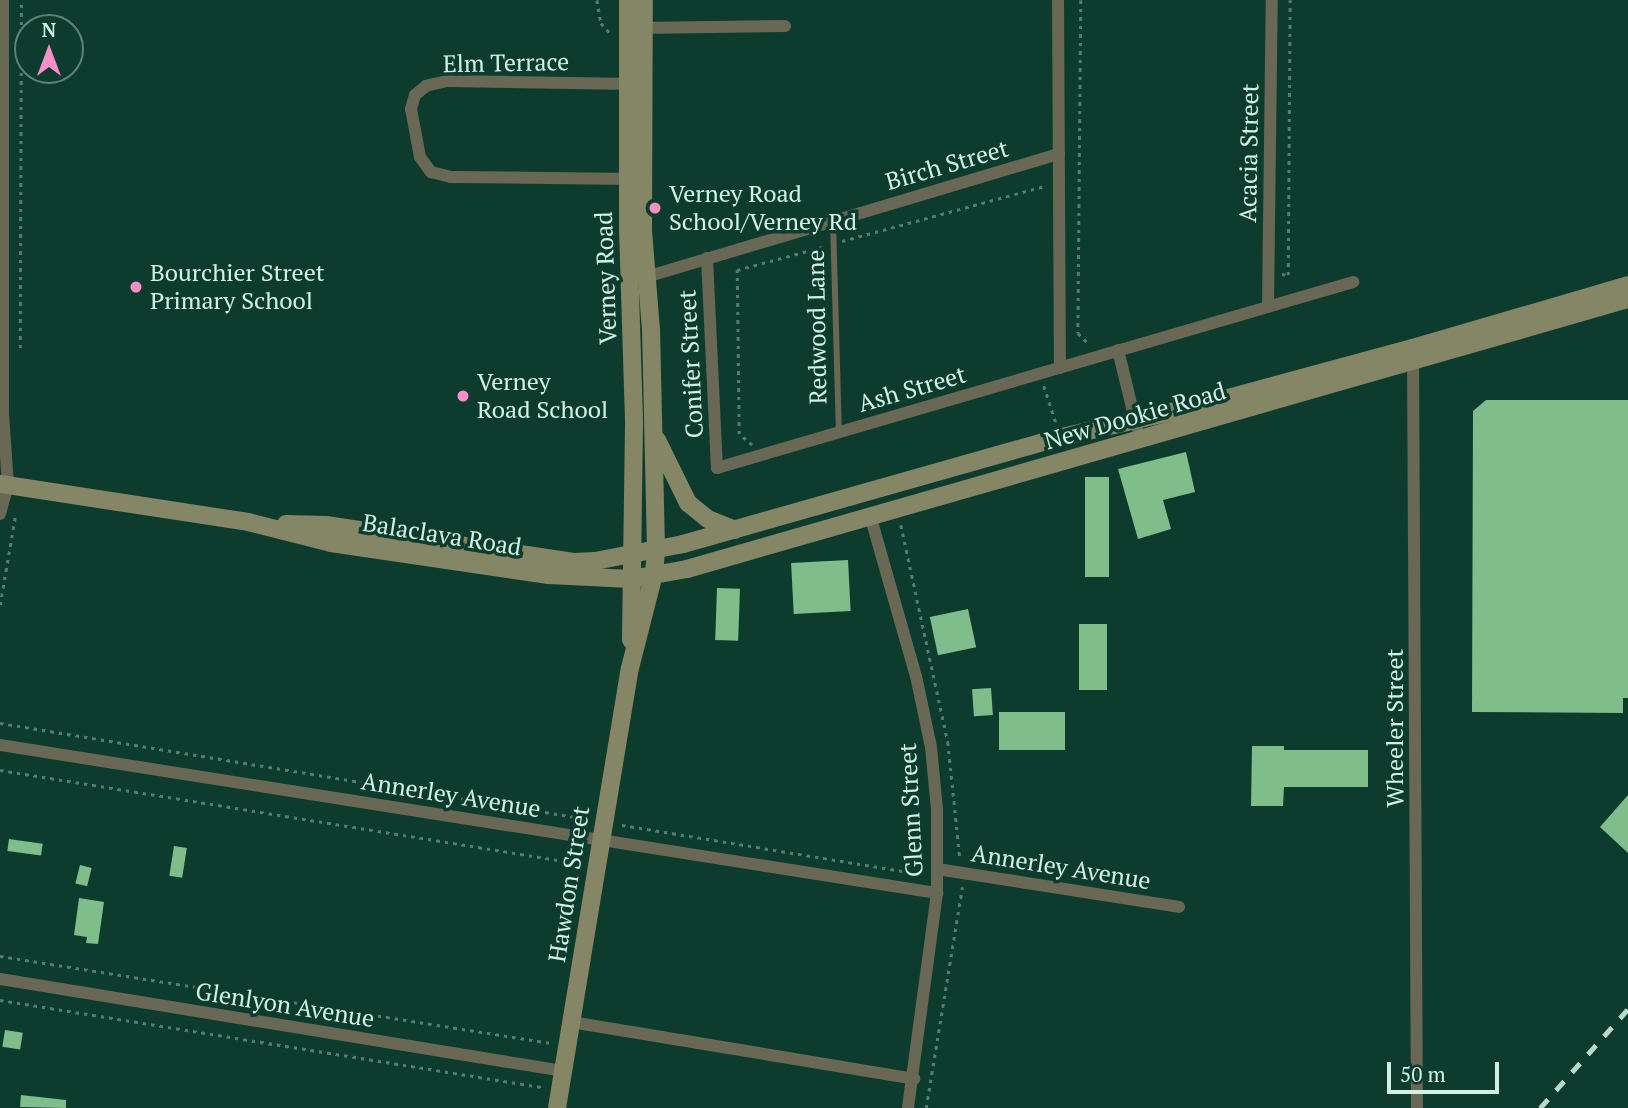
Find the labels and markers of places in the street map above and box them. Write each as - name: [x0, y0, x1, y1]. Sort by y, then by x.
- place label: Verney Road School/Verney Rd: [669, 180, 857, 236]
- marker: Verney Road School/Verney Rd: [647, 200, 663, 216]
- place label: Bourchier Street Primary School: [150, 259, 325, 315]
- marker: Bourchier Street Primary School: [128, 279, 144, 295]
- place label: Verney Road School: [477, 368, 608, 424]
- marker: Verney Road School: [455, 388, 471, 404]

